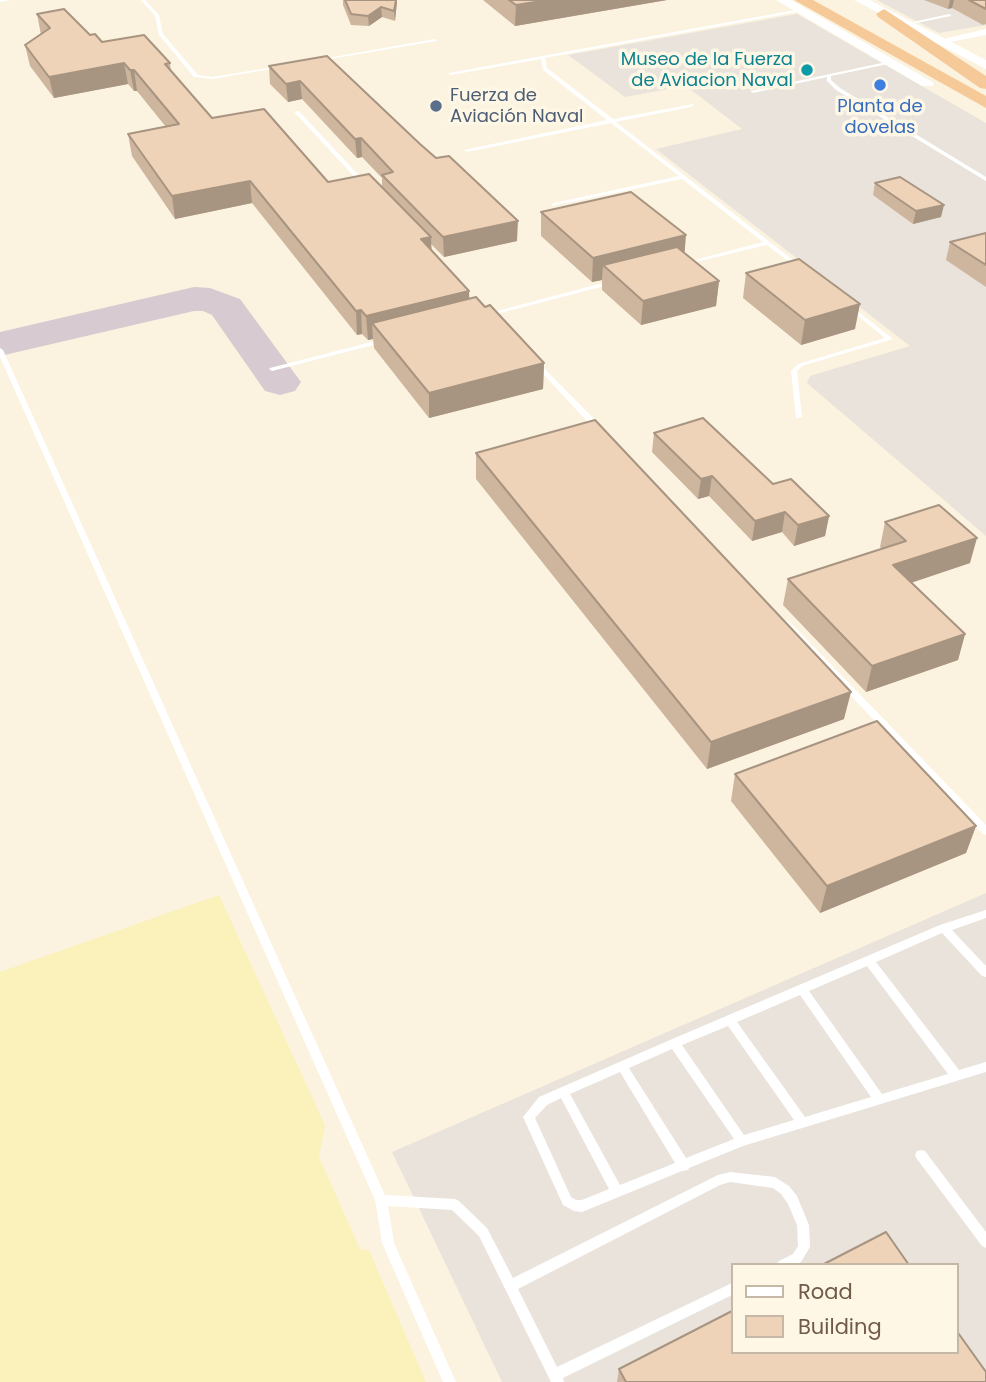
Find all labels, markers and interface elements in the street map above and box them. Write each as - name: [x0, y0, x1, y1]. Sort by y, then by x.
- place label: Museo de la Fuerza de Aviacion Naval: [621, 49, 793, 92]
- marker: Museo de la Fuerza de Aviacion Naval: [799, 62, 815, 78]
- marker: Planta de dovelas: [872, 77, 888, 93]
- place label: Fuerza de Aviación Naval: [450, 85, 584, 128]
- place label: Planta de dovelas: [837, 96, 923, 138]
- marker: Fuerza de Aviación Naval: [428, 98, 444, 114]
- legend: [730, 1263, 958, 1354]
- text: Road: [798, 1277, 853, 1306]
- text: Building: [798, 1312, 882, 1341]

